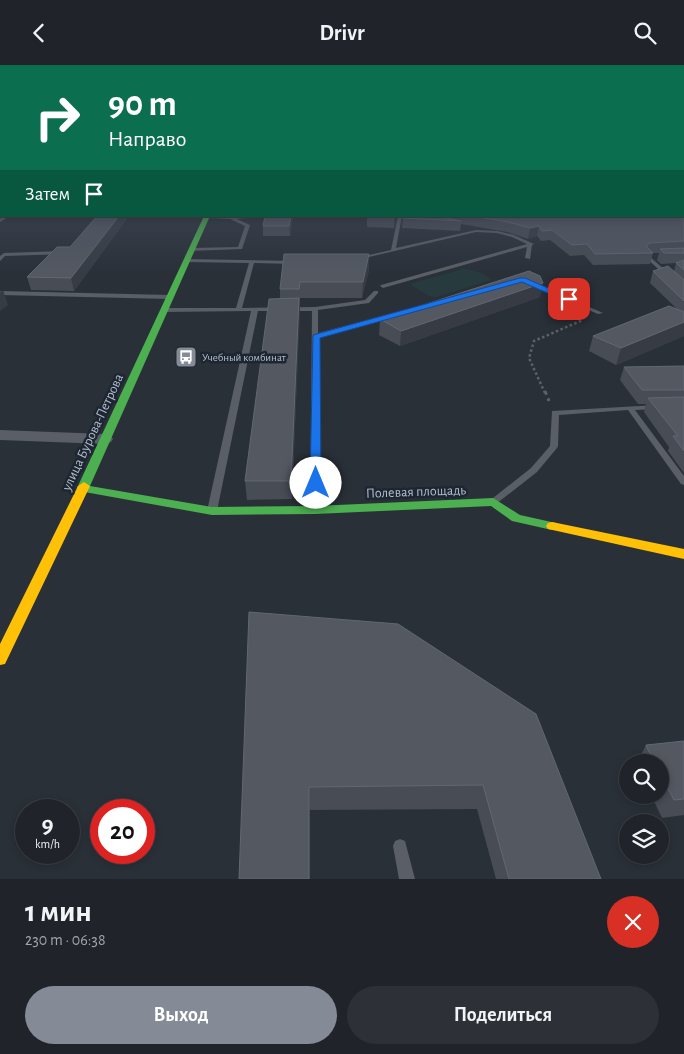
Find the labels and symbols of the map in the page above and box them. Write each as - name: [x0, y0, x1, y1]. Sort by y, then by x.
- pin: [548, 278, 590, 320]
- bus stop icon: Учебный комбинат: [174, 345, 198, 369]
- place label: Учебный комбинат: [202, 352, 286, 363]
- street label: улица Бурова-Петрова: [59, 371, 126, 494]
- position arrow: [289, 456, 341, 508]
- street label: Полевая площадь: [366, 483, 466, 501]
- speed limit sign: 20: [90, 799, 155, 864]

